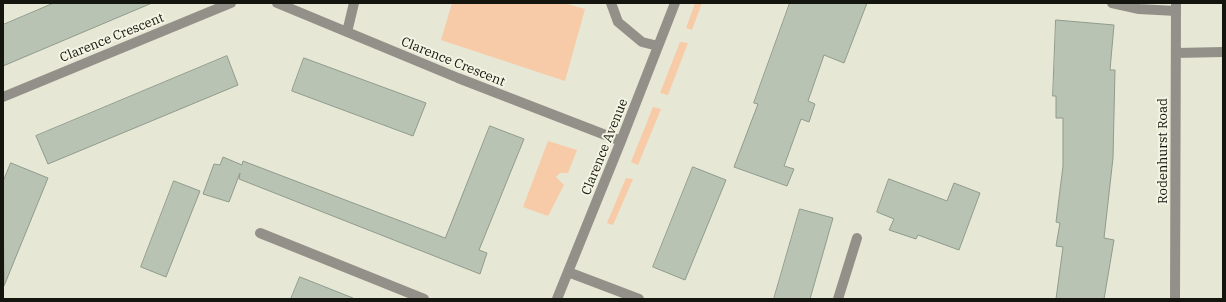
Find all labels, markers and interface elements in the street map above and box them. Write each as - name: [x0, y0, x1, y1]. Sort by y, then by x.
- street label: Clarence Crescent: [58, 10, 166, 66]
- street label: Clarence Crescent: [399, 34, 507, 90]
- street label: Clarence Avenue: [579, 96, 631, 198]
- street label: Rodenhurst Road: [1155, 98, 1171, 204]

